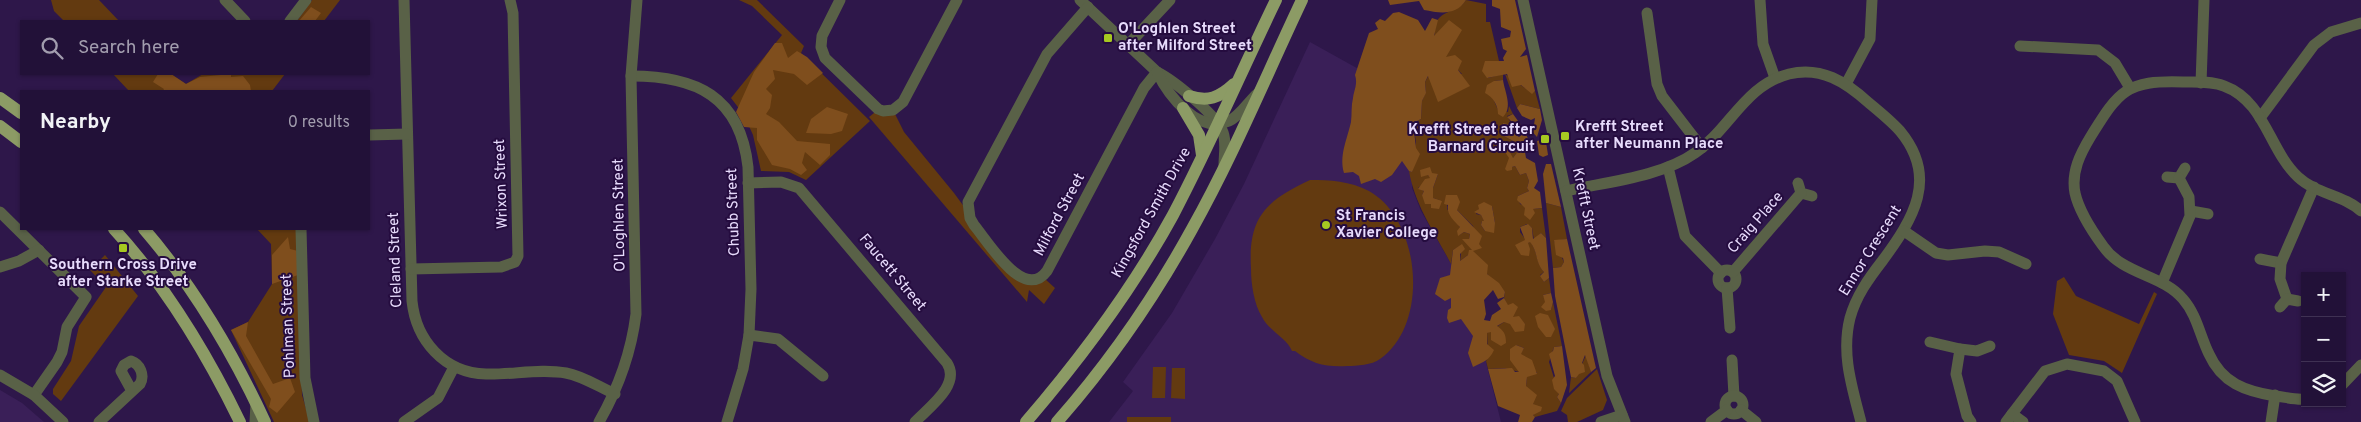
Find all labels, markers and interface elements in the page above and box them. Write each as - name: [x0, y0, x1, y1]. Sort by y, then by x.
- search box: [20, 20, 370, 75]
- place label: O'Loghlen Street after Milford Street: [1118, 20, 1252, 56]
- marker: O'Loghlen Street after Milford Street: [1102, 32, 1114, 44]
- icon: search: [38, 34, 66, 62]
- text: Search here: [78, 36, 180, 60]
- text: Nearby: [40, 109, 111, 136]
- text: 0 results: [288, 113, 350, 133]
- place label: Krefft Street after Neumann Place: [1575, 118, 1723, 154]
- place label: Krefft Street after Barnard Circuit: [1408, 121, 1536, 157]
- marker: Krefft Street after Neumann Place: [1559, 130, 1571, 142]
- marker: Krefft Street after Barnard Circuit: [1539, 133, 1551, 145]
- street label: Wrixon Street: [491, 139, 513, 229]
- street label: Kingsford Smith Drive: [1108, 144, 1196, 282]
- street label: O'Loghlen Street: [610, 158, 630, 272]
- street label: Krefft Street: [1567, 166, 1603, 252]
- street label: Chubb Street: [723, 168, 745, 256]
- street label: Milford Street: [1030, 170, 1090, 260]
- street label: Craig Place: [1724, 188, 1788, 258]
- street label: Ennor Crescent: [1835, 202, 1907, 300]
- place label: St Francis Xavier College: [1336, 207, 1437, 243]
- street label: Cleland Street: [385, 212, 407, 308]
- marker: St Francis Xavier College: [1320, 219, 1332, 231]
- street label: Faucett Street: [854, 231, 930, 315]
- marker: Southern Cross Drive after Starke Street: [117, 242, 129, 254]
- place label: Southern Cross Drive after Starke Street: [49, 256, 197, 292]
- map controls: [2301, 272, 2346, 407]
- button: +: [2301, 272, 2346, 317]
- street label: Pohlman Street: [278, 274, 300, 378]
- button: −: [2301, 317, 2346, 362]
- button: layers: [2301, 362, 2346, 407]

